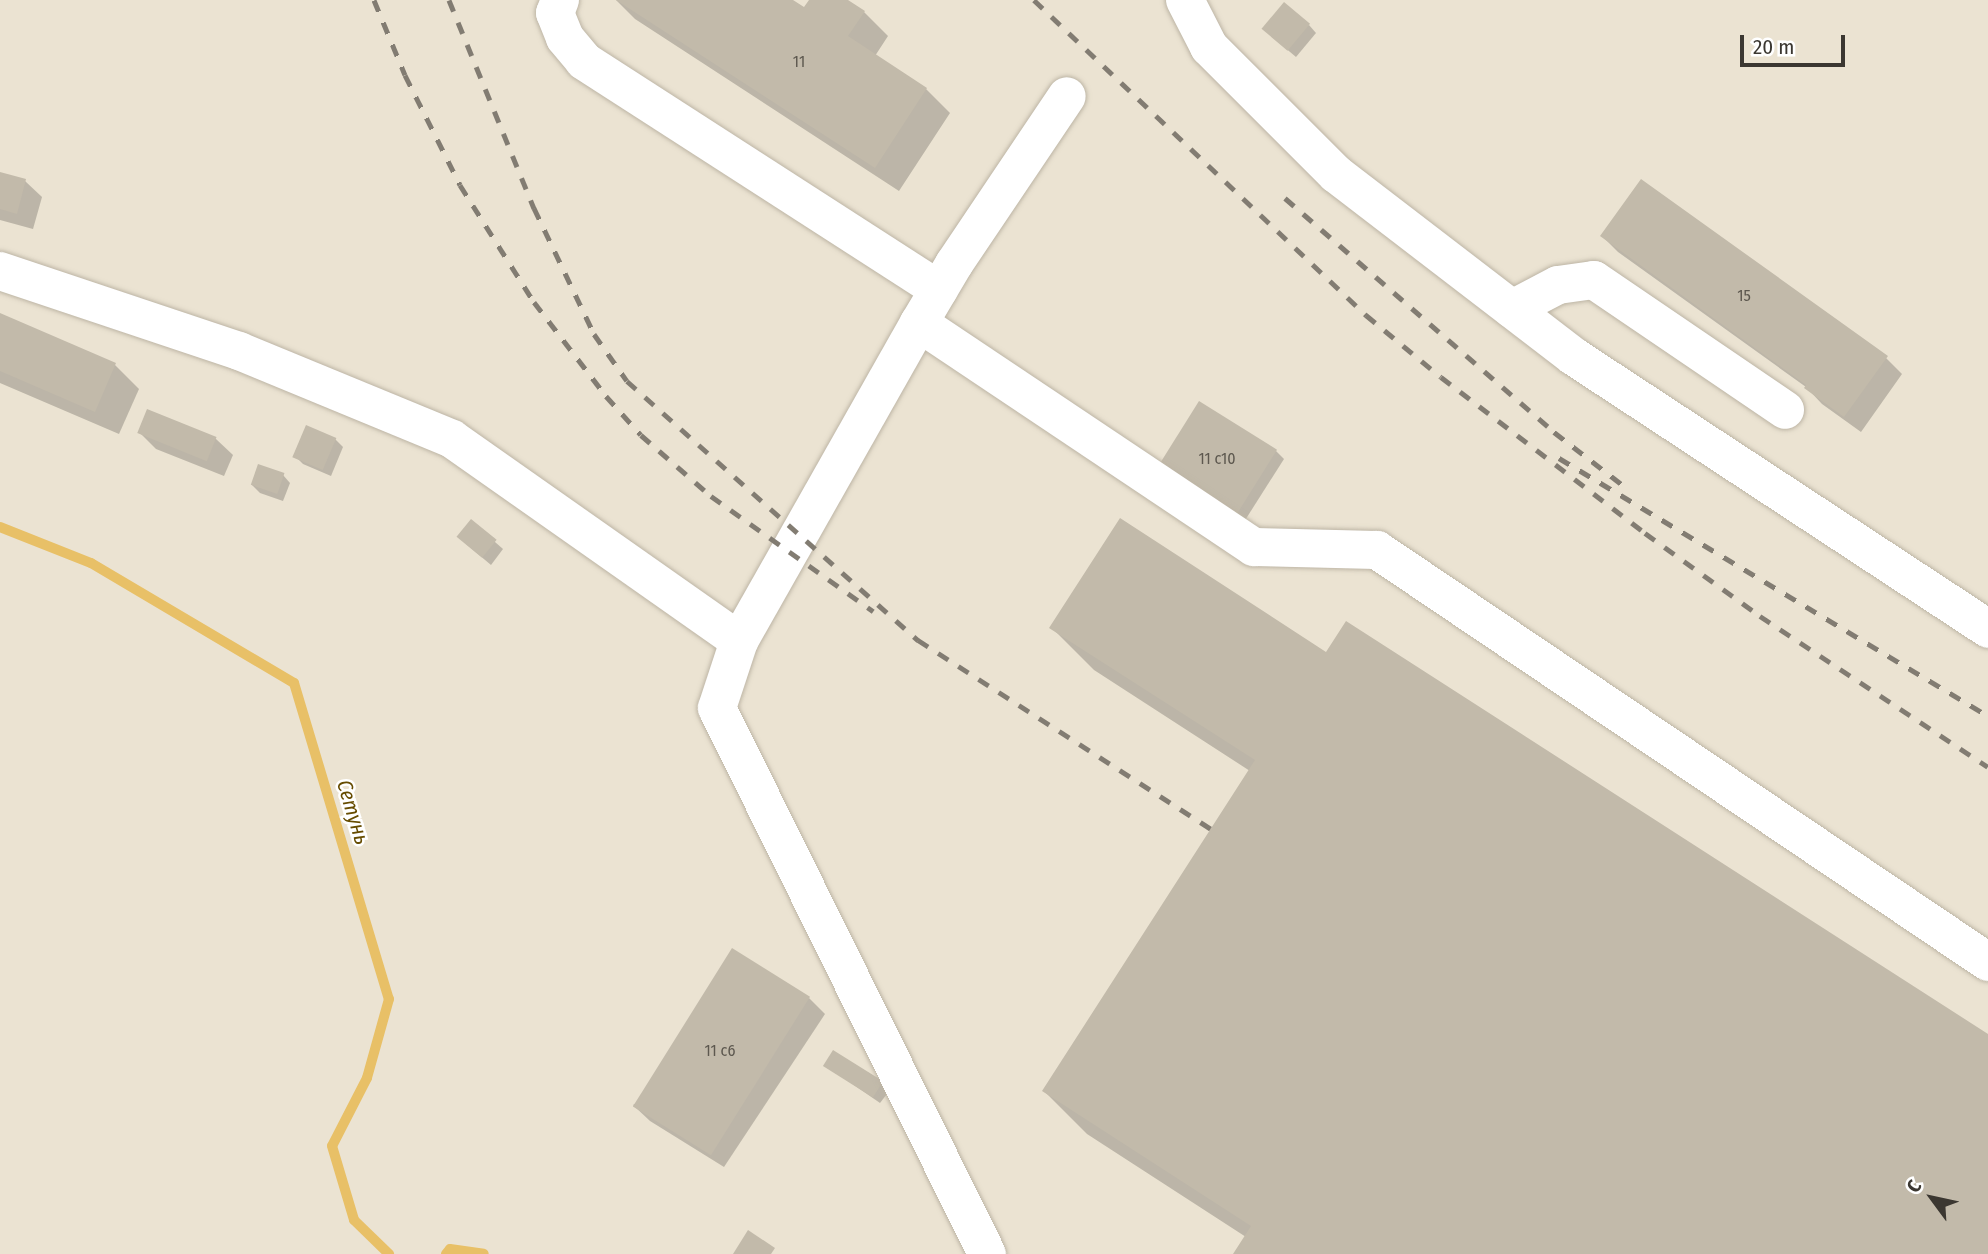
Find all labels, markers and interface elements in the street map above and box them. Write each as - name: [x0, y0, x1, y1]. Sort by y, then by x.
- scale bar: [1743, 21, 1848, 65]
- text: 20 m: [1753, 34, 1794, 60]
- house number: 11: [793, 52, 805, 72]
- house number: 15: [1737, 286, 1751, 306]
- house number: 11 с10: [1198, 449, 1236, 469]
- water label: Сетунь: [331, 777, 375, 847]
- house number: 11 с6: [705, 1041, 735, 1061]
- north arrow: [1897, 1163, 1967, 1233]
- text: С: [1902, 1176, 1926, 1197]

